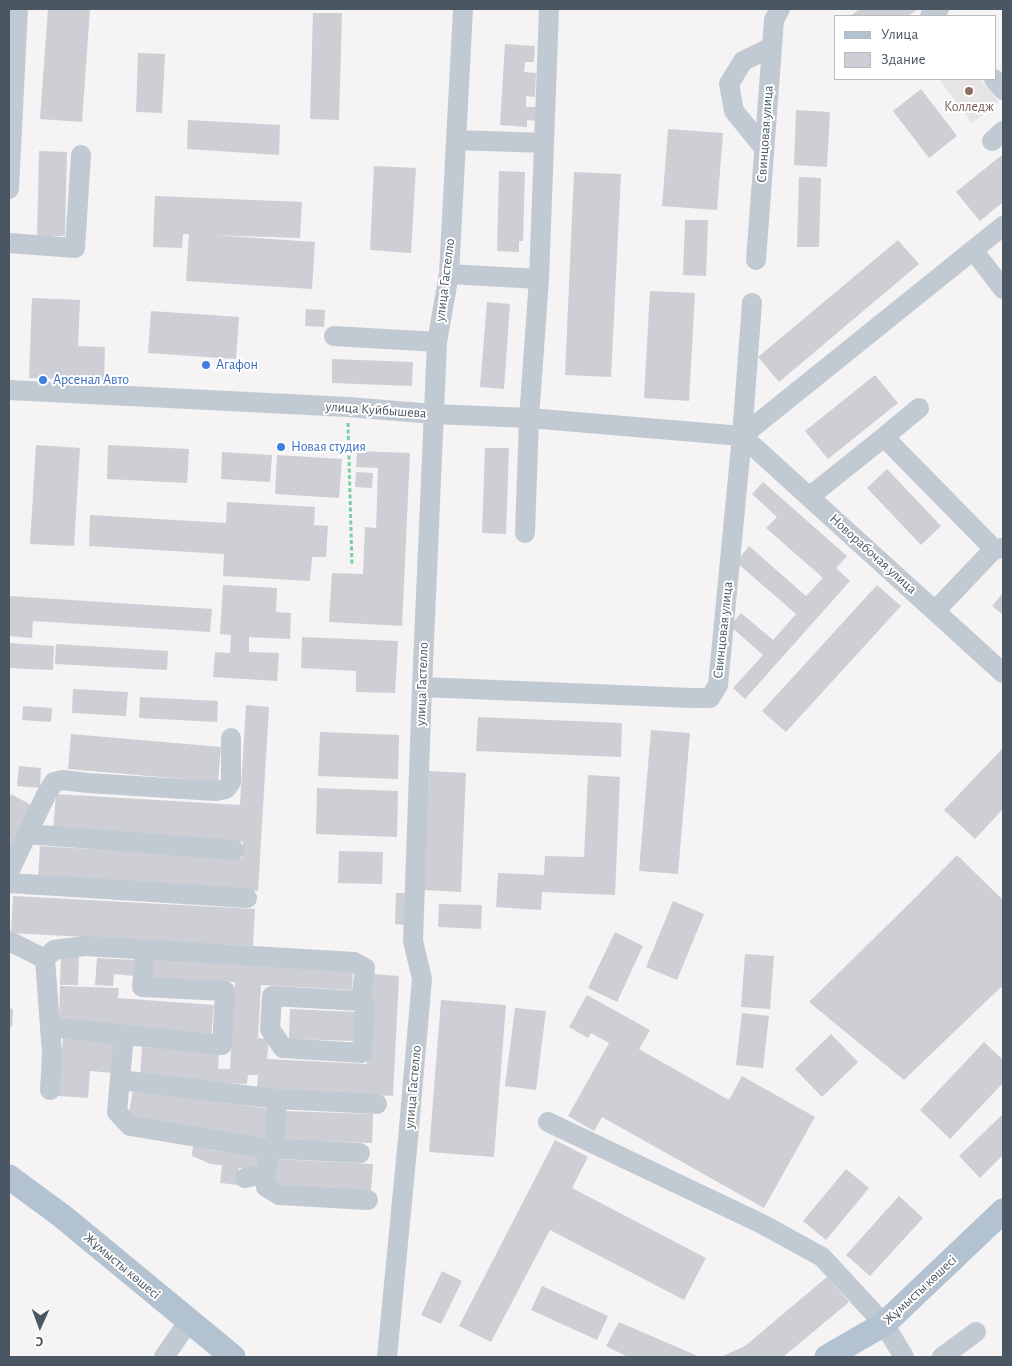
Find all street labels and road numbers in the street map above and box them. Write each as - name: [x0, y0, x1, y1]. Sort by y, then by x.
- street label: Свинцовая улица: [753, 85, 777, 183]
- street label: улица Гастелло: [432, 237, 458, 323]
- street label: улица Куйбышева: [325, 398, 427, 422]
- street label: Новорабочая улица: [826, 510, 920, 598]
- street label: Свинцовая улица: [710, 581, 736, 679]
- street label: улица Гастелло: [412, 642, 432, 726]
- street label: улица Гастелло: [401, 1045, 425, 1129]
- street label: Жұмысты көшесі: [80, 1229, 164, 1303]
- street label: Жұмысты көшесі: [880, 1252, 960, 1328]

